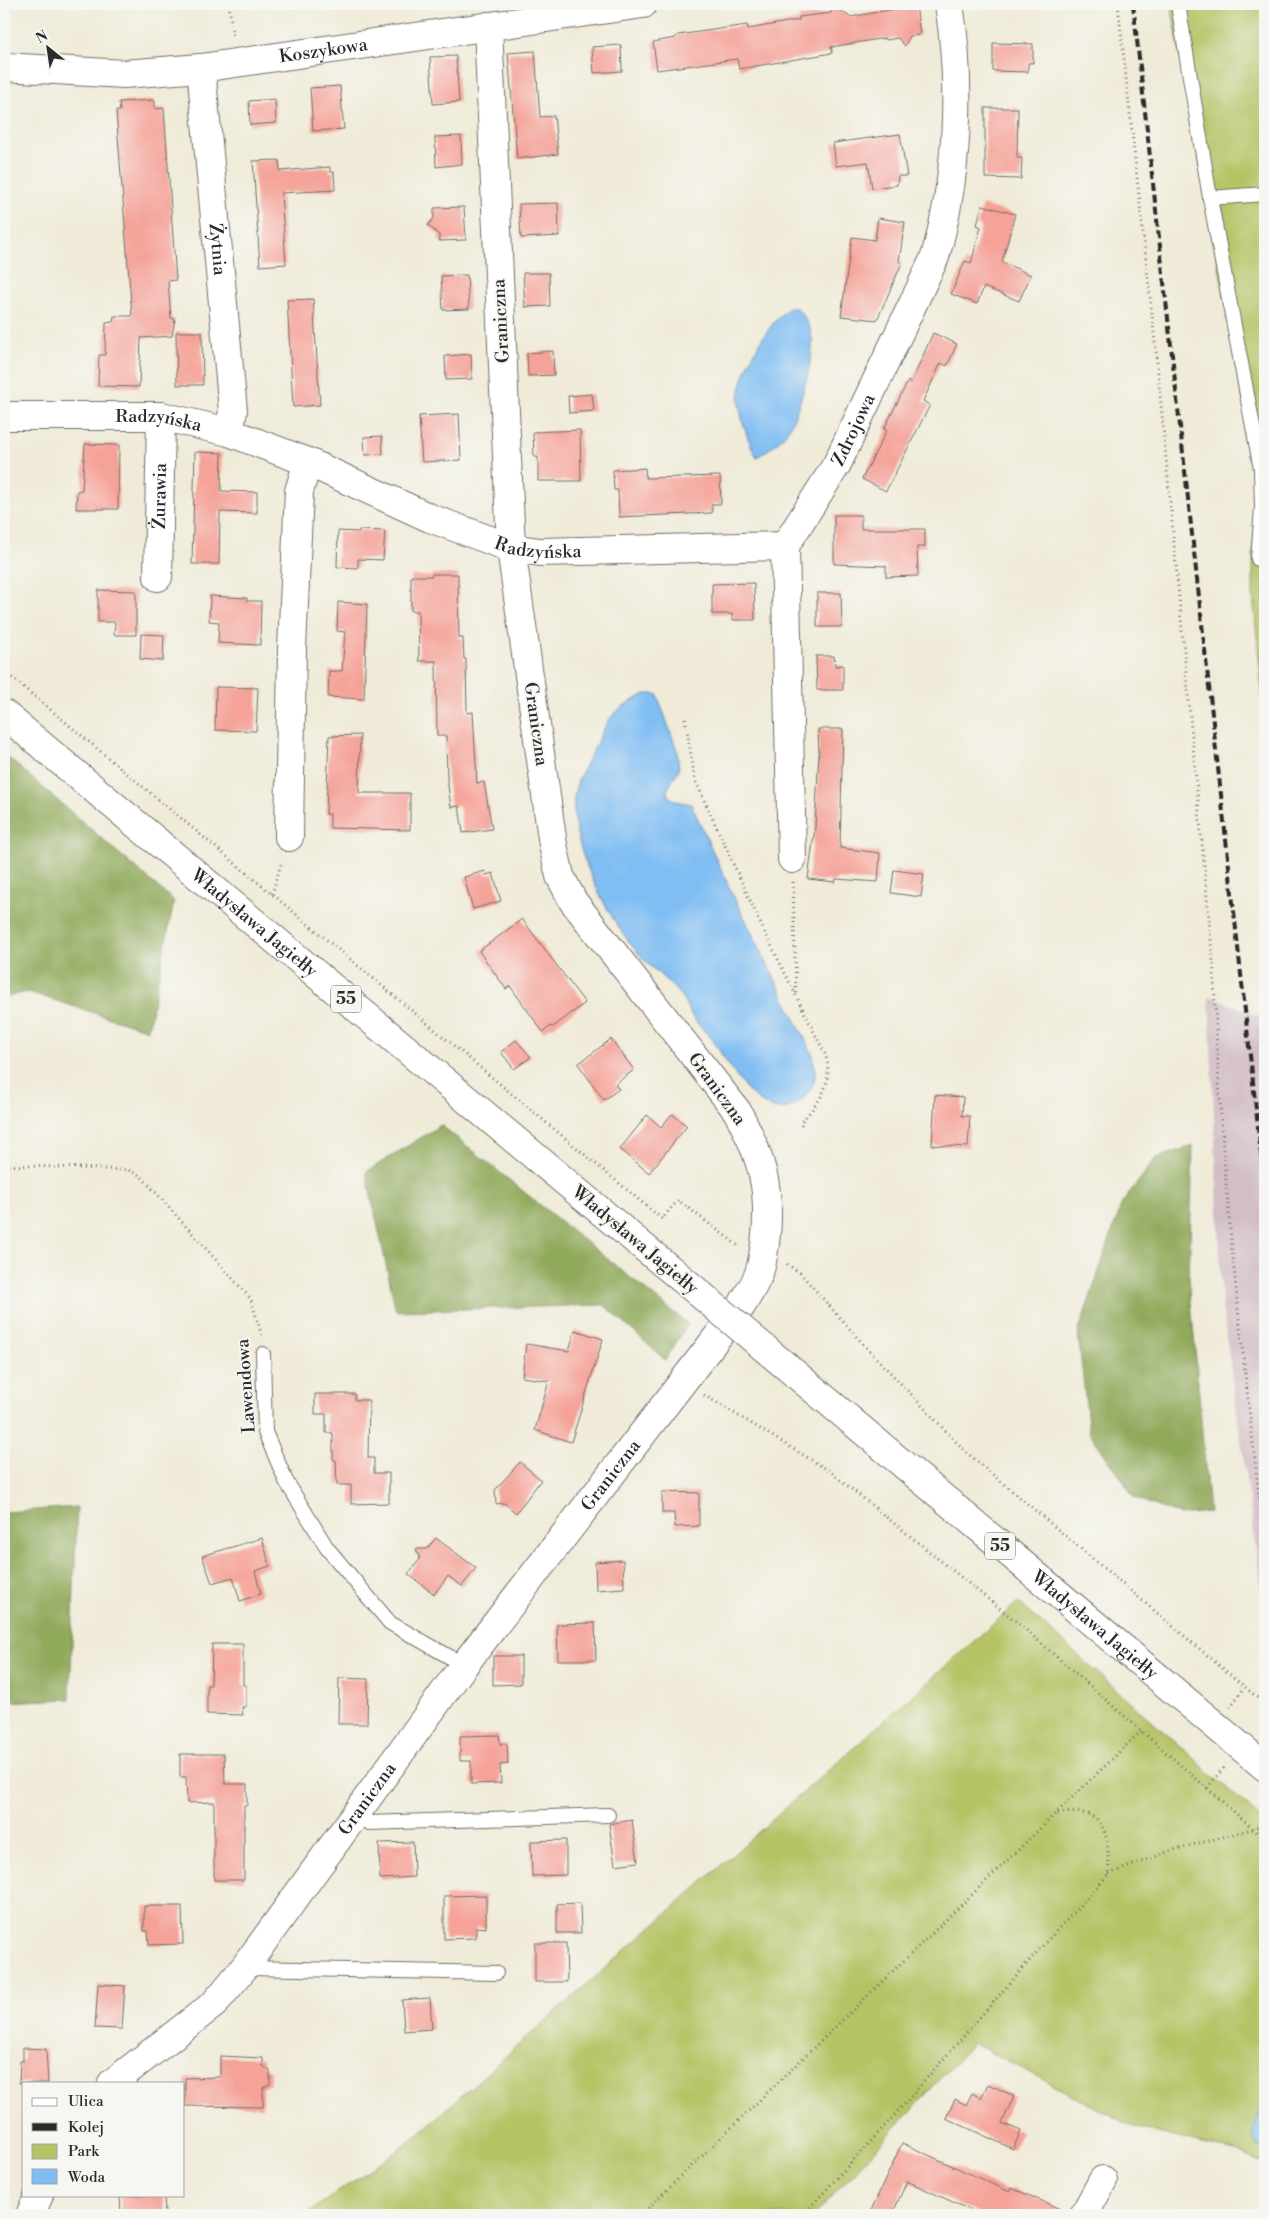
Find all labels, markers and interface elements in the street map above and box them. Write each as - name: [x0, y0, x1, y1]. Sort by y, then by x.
- north arrow: [22, 22, 72, 72]
- text: N: [33, 27, 51, 48]
- street label: Koszykowa: [278, 32, 370, 68]
- street label: Żytnia: [204, 222, 232, 277]
- street label: Graniczna: [487, 277, 515, 364]
- street label: Zdrojowa: [826, 389, 880, 470]
- street label: Radzyńska: [115, 405, 205, 437]
- street label: Żurawia: [147, 462, 172, 529]
- street label: Radzyńska: [491, 531, 583, 564]
- street label: Graniczna: [519, 681, 553, 768]
- street label: Władysława Jagiełły: [186, 863, 323, 982]
- road number: 55: [331, 986, 361, 1012]
- street label: Graniczna: [683, 1048, 752, 1131]
- street label: Władysława Jagiełły: [566, 1180, 703, 1300]
- street label: Lawendowa: [231, 1337, 261, 1434]
- street label: Graniczna: [576, 1434, 646, 1516]
- road number: 55: [985, 1532, 1015, 1560]
- street label: Władysława Jagiełły: [1026, 1565, 1163, 1684]
- street label: Graniczna: [333, 1757, 401, 1840]
- legend: [22, 2082, 185, 2196]
- text: Ulica: [68, 2092, 104, 2111]
- text: Kolej: [68, 2118, 104, 2137]
- text: Park: [68, 2142, 100, 2161]
- text: Woda: [67, 2168, 106, 2187]

